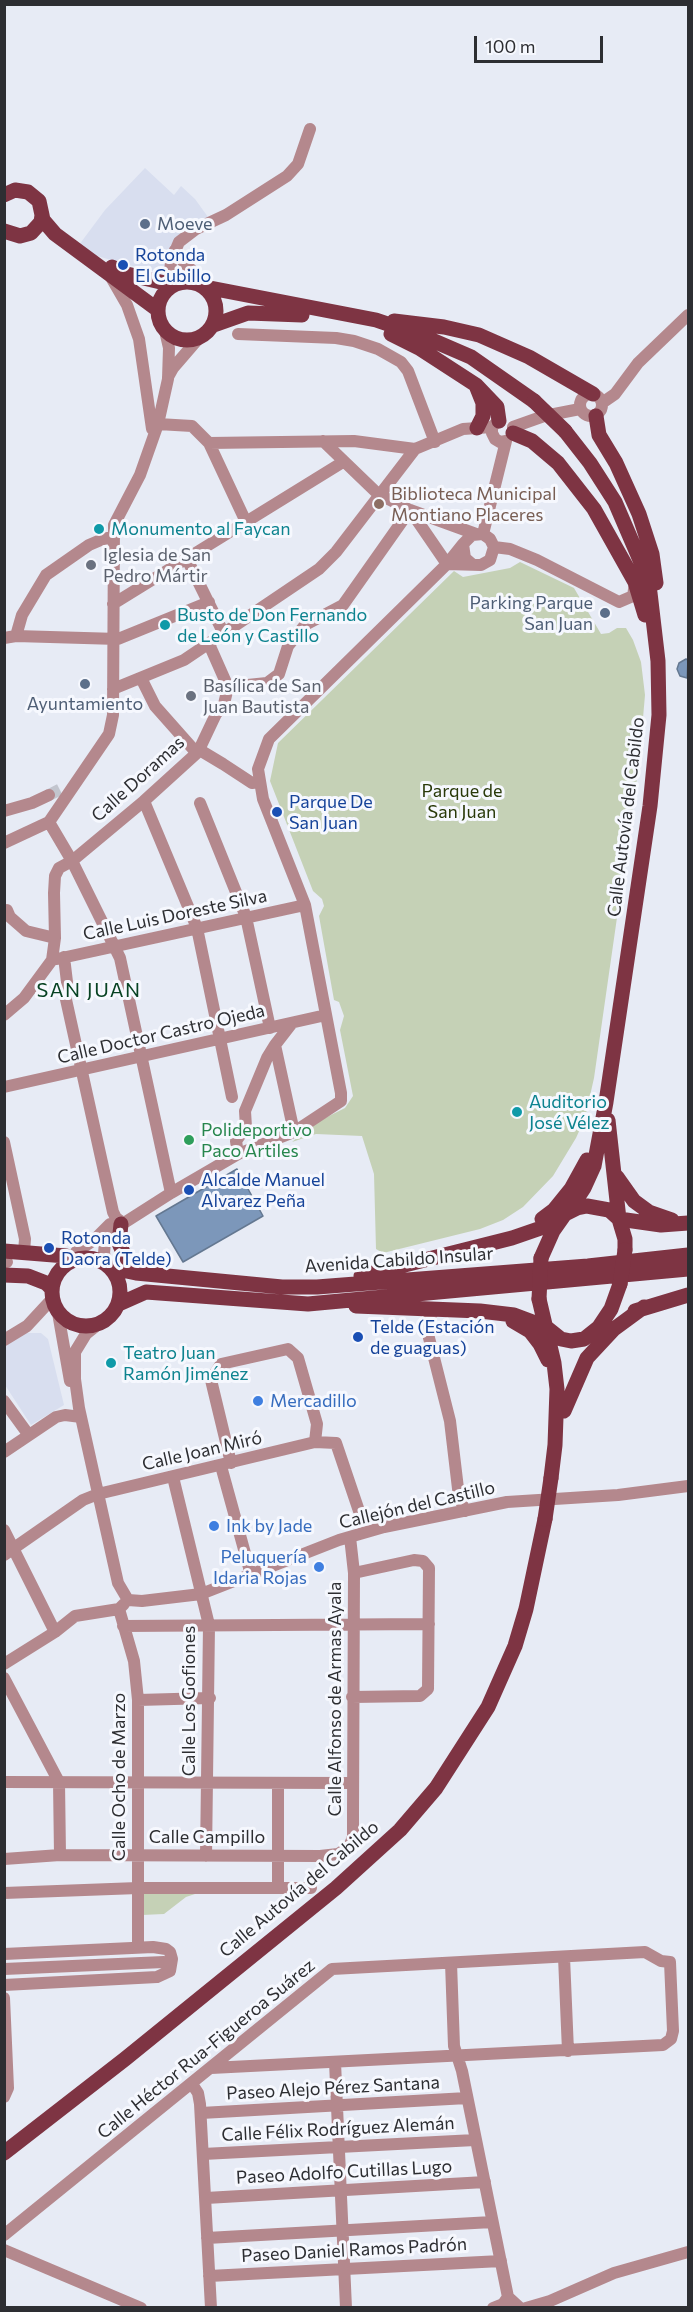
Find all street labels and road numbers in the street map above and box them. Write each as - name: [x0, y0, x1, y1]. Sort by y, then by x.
- street label: Calle Autovía del Cabildo: [603, 716, 649, 918]
- street label: Calle Doramas: [87, 732, 189, 826]
- street label: Calle Luis Doreste Silva: [81, 885, 269, 945]
- street label: Calle Doctor Castro Ojeda: [55, 1000, 267, 1068]
- street label: Avenida Cabildo Insular: [304, 1243, 494, 1277]
- street label: Calle Joan Miró: [140, 1427, 264, 1475]
- street label: Callejón del Castillo: [337, 1477, 497, 1533]
- street label: Calle Alfonso de Armas Ayala: [324, 1582, 346, 1816]
- street label: Calle Los Gofiones: [178, 1626, 200, 1776]
- street label: Calle Ocho de Marzo: [108, 1693, 130, 1861]
- street label: Calle Autovía del Cabildo: [215, 1816, 383, 1962]
- street label: Calle Campillo: [149, 1826, 265, 1848]
- street label: Calle Héctor Rua-Figueroa Suárez: [93, 1955, 319, 2143]
- street label: Paseo Alejo Pérez Santana: [226, 2072, 440, 2104]
- street label: Calle Félix Rodríguez Alemán: [221, 2112, 455, 2146]
- street label: Paseo Adolfo Cutillas Lugo: [235, 2156, 453, 2188]
- street label: Paseo Daniel Ramos Padrón: [241, 2233, 467, 2267]

